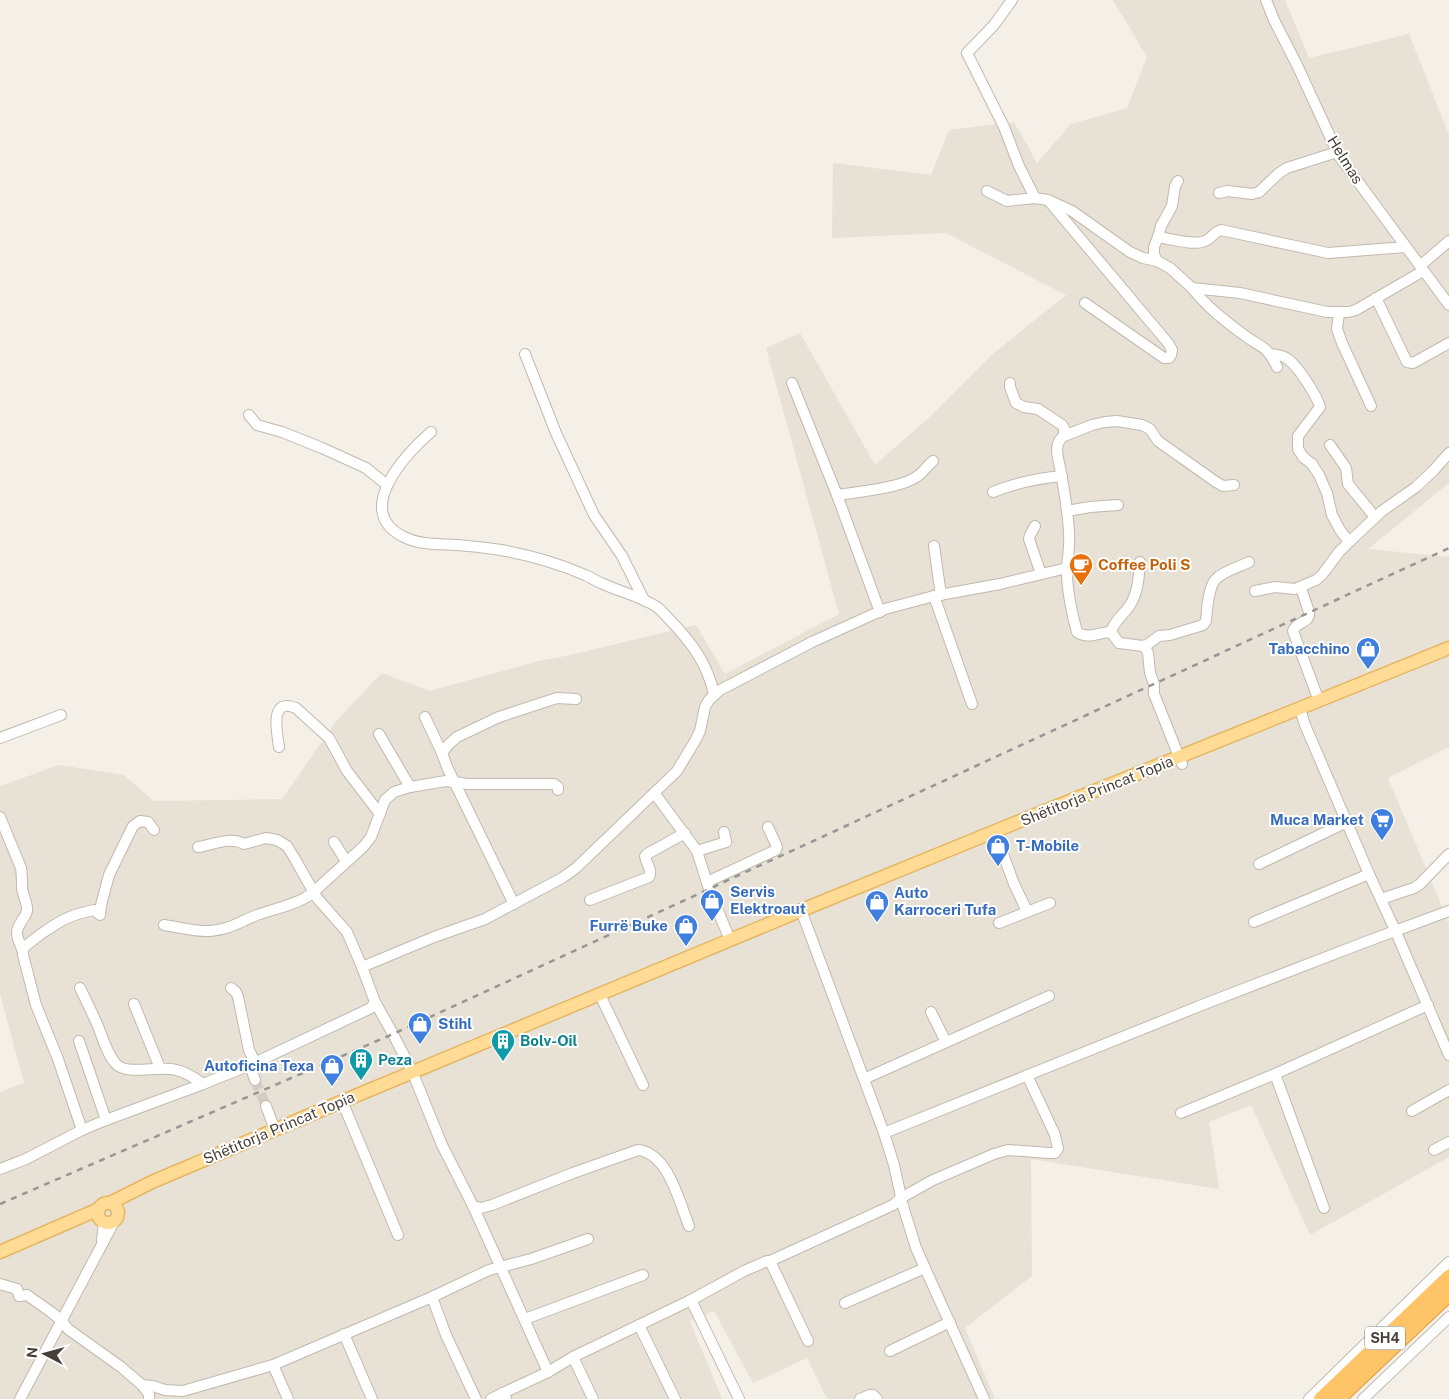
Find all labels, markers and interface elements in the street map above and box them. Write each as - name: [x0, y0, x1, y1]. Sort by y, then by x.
- street label: Helmas: [1324, 133, 1367, 187]
- cafe icon: Coffee Poli S: [1068, 552, 1094, 586]
- place label: Coffee Poli S: [1098, 556, 1190, 573]
- shop icon: Tabacchino: [1355, 636, 1381, 670]
- place label: Tabacchino: [1269, 640, 1350, 657]
- street label: Shëtitorja Princat Topia: [1018, 752, 1176, 829]
- supermarket icon: Muca Market: [1369, 807, 1395, 841]
- place label: Muca Market: [1270, 811, 1364, 828]
- shop icon: T-Mobile: [985, 833, 1011, 867]
- place label: T-Mobile: [1016, 837, 1079, 854]
- place label: Servis Elektroaut: [730, 883, 806, 917]
- place label: Auto Karroceri Tufa: [894, 884, 996, 918]
- shop icon: Servis Elektroaut: [699, 888, 725, 922]
- shop icon: Auto Karroceri Tufa: [864, 889, 890, 923]
- shop icon: Furrë Buke: [673, 913, 699, 947]
- place label: Furrë Buke: [589, 917, 668, 934]
- shop icon: Stihl: [407, 1011, 433, 1045]
- place label: Stihl: [438, 1015, 472, 1032]
- building icon: Bolv-Oil: [490, 1028, 516, 1062]
- place label: Bolv-Oil: [520, 1032, 577, 1049]
- building icon: Peza: [348, 1047, 374, 1081]
- place label: Peza: [378, 1051, 412, 1068]
- shop icon: Autoficina Texa: [319, 1053, 345, 1087]
- place label: Autoficina Texa: [204, 1057, 314, 1074]
- street label: Shëtitorja Princat Topia: [200, 1088, 357, 1167]
- road number: SH4: [1365, 1326, 1405, 1350]
- north arrow: [20, 1329, 70, 1379]
- text: N: [24, 1346, 41, 1359]

